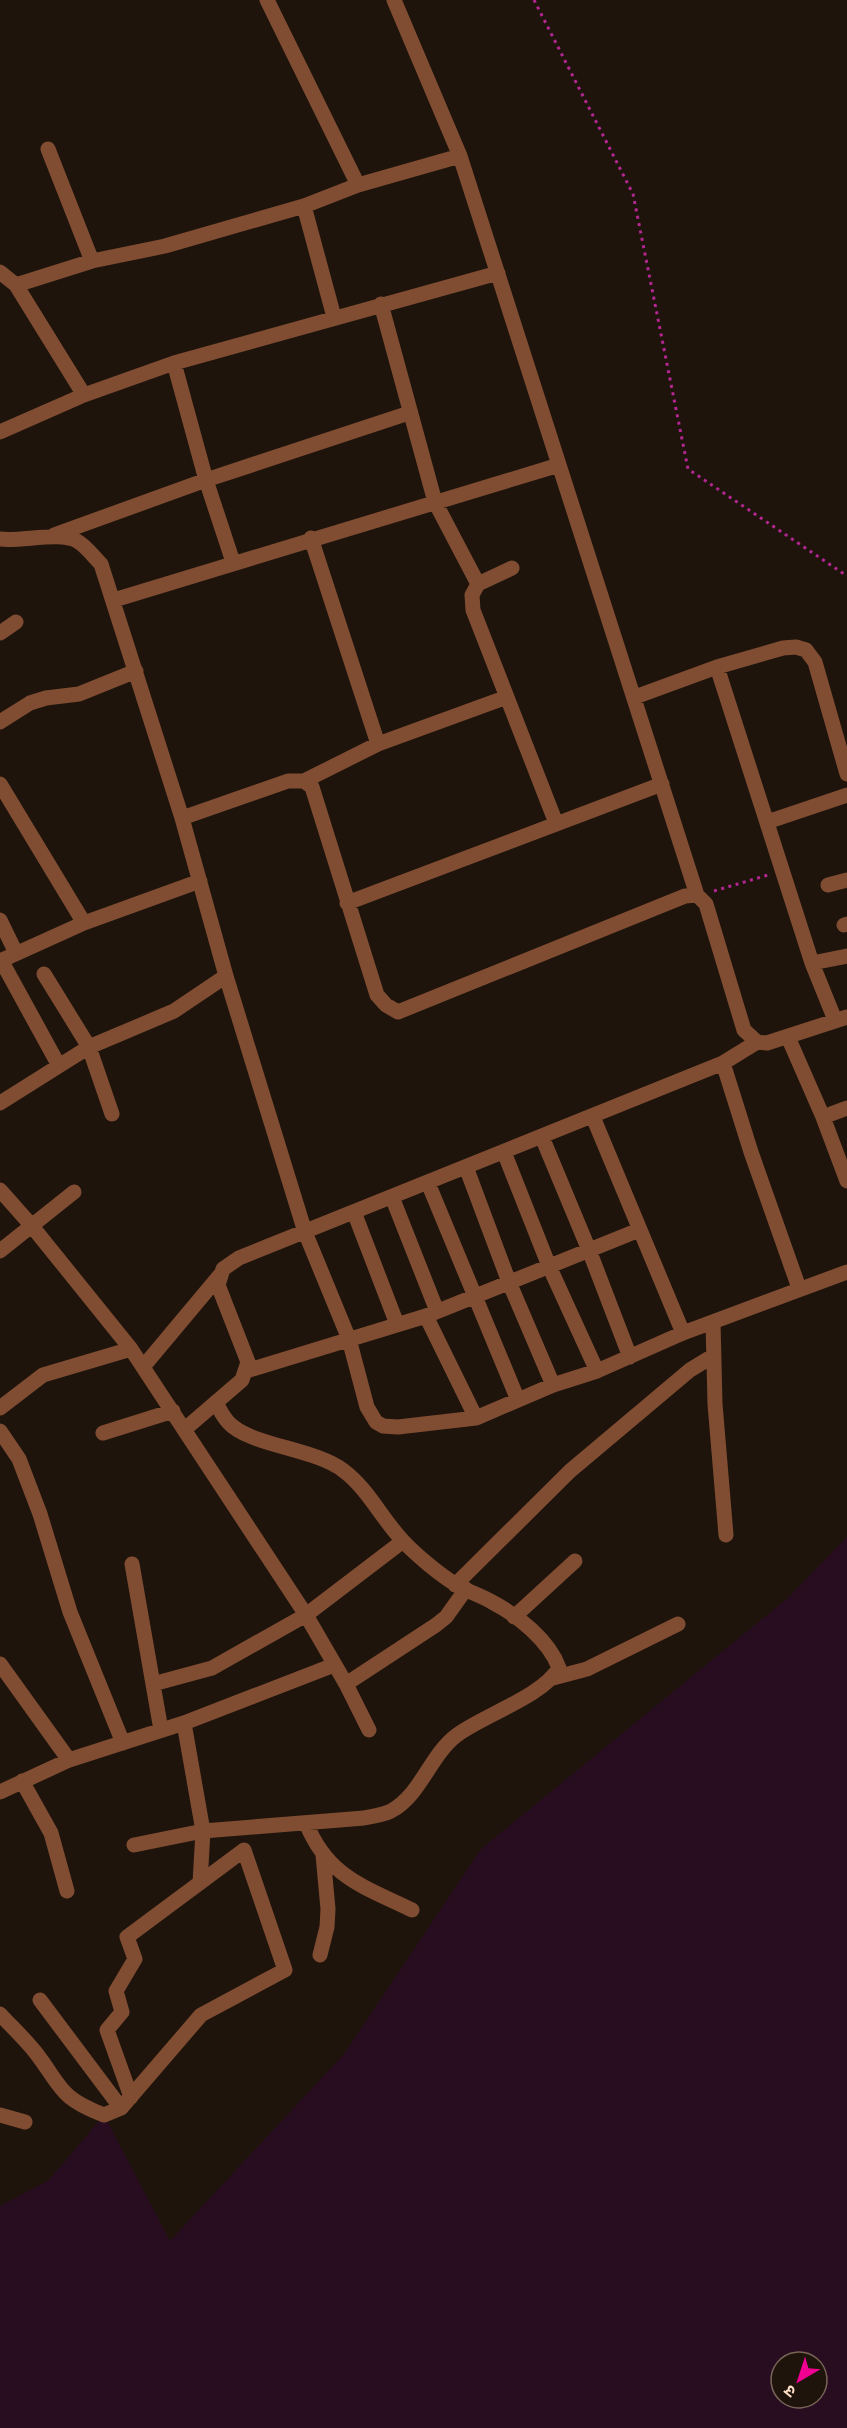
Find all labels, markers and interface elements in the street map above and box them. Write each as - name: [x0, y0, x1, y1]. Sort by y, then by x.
- north arrow: [769, 2350, 829, 2410]
- text: उ: [780, 2380, 800, 2401]

